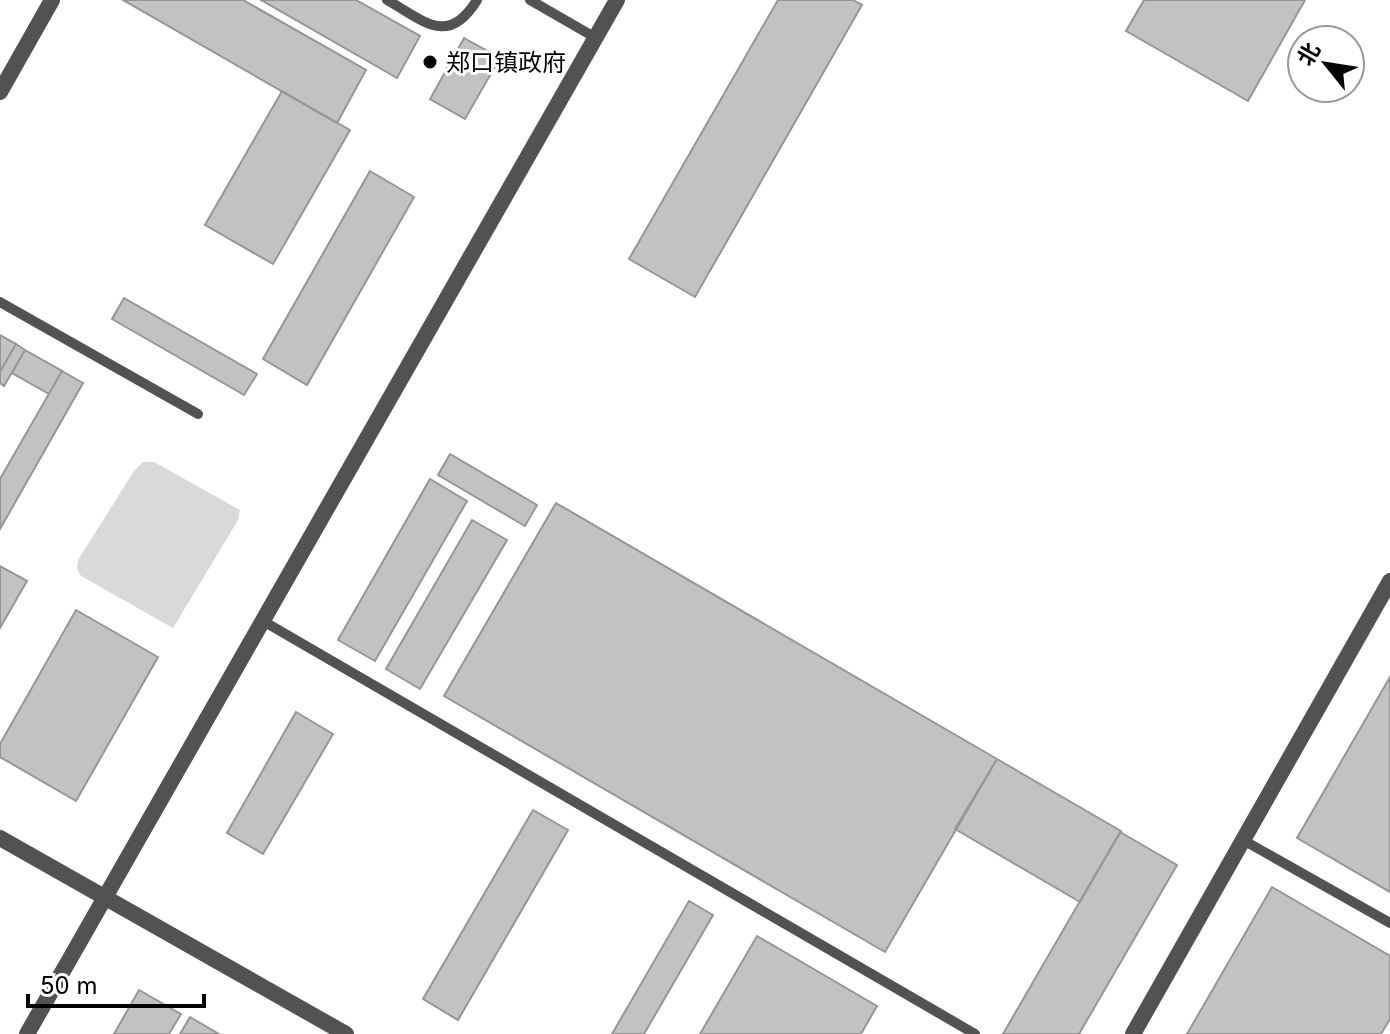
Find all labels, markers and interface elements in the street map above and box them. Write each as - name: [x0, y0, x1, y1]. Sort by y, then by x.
- north arrow: [1286, 24, 1366, 104]
- text: 北: [1292, 38, 1325, 70]
- place label: 郑口镇政府: [446, 48, 566, 77]
- marker: 郑口镇政府: [421, 53, 439, 71]
- scale bar: [28, 958, 204, 1008]
- text: 50 m: [40, 971, 98, 1000]

